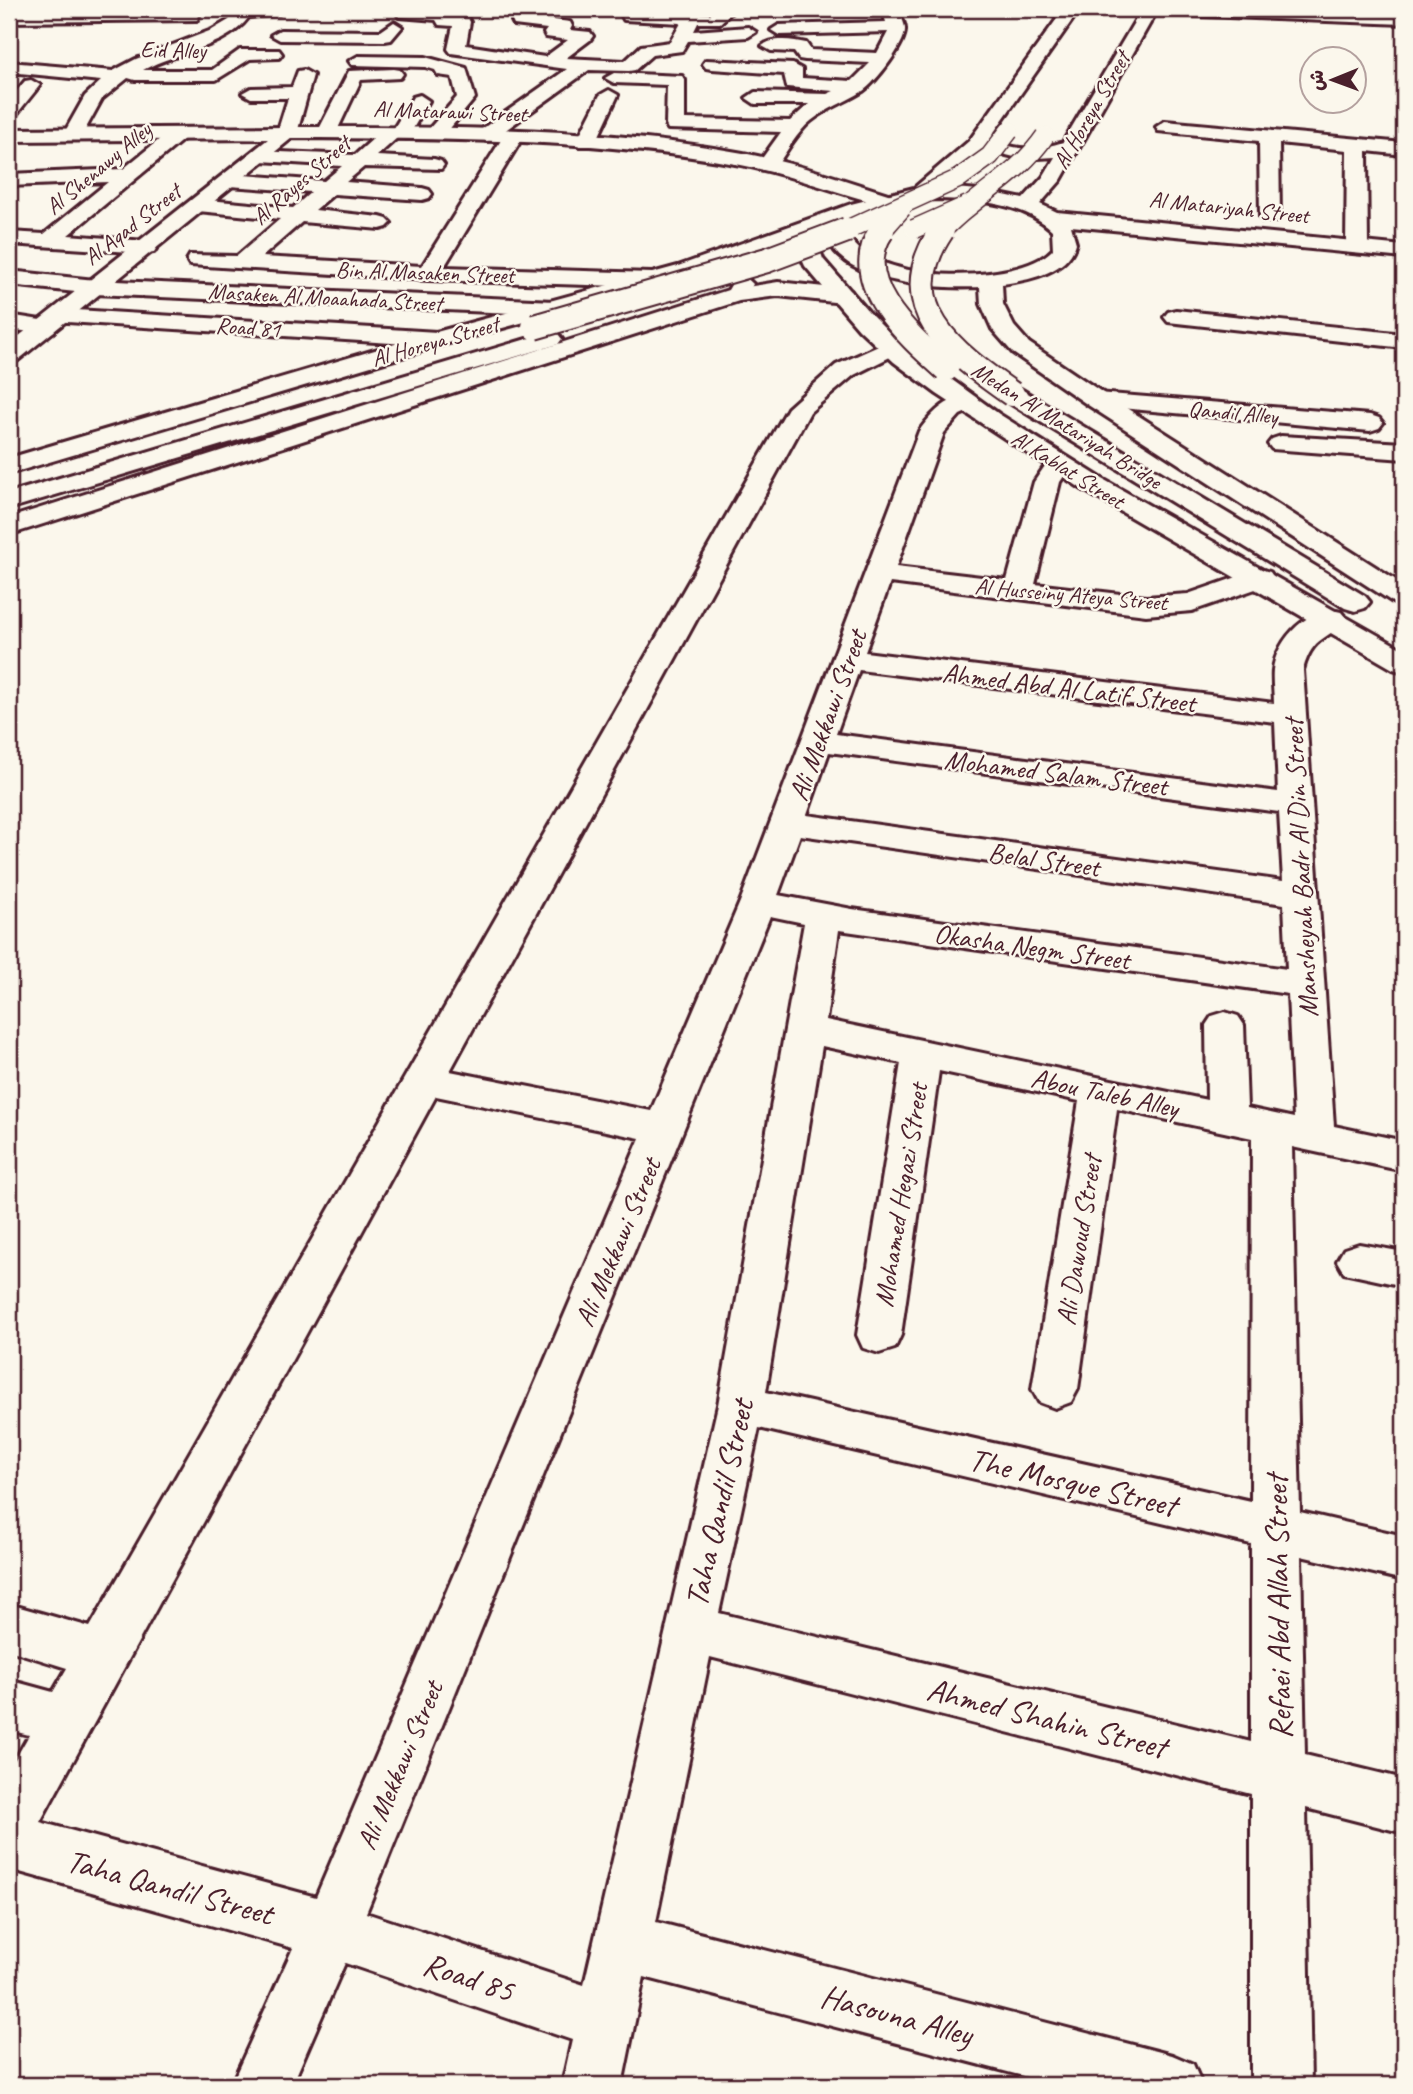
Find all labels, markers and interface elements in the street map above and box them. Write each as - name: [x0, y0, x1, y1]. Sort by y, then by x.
- street label: Eid Alley: [140, 36, 208, 65]
- street label: Al Horeya Street: [1046, 43, 1138, 174]
- north arrow: [1298, 46, 1368, 116]
- text: ش: [1305, 70, 1329, 91]
- street label: Al Matarawi Street: [373, 94, 530, 129]
- street label: Al Shenawy Alley: [39, 114, 159, 221]
- street label: Al Rayes Street: [246, 127, 359, 231]
- street label: Al Aqad Street: [78, 175, 190, 272]
- street label: Al Matariyah Street: [1148, 185, 1313, 231]
- street label: Bin Al Masaken Street: [335, 255, 517, 290]
- street label: Masaken Al Moaahada Street: [207, 277, 446, 318]
- street label: Al Horeya Street: [368, 309, 505, 373]
- street label: Road 81: [215, 311, 283, 344]
- street label: Medan Al Matariyah Bridge: [966, 355, 1168, 496]
- street label: Qandil Alley: [1187, 394, 1281, 431]
- street label: Al Kablat Street: [1006, 423, 1132, 517]
- street label: Al Husseiny Ateya Street: [974, 572, 1171, 618]
- street label: Ali Mekkawi Street: [780, 622, 875, 805]
- street label: Ahmed Abd Al Latif Street: [940, 655, 1200, 721]
- street label: Mansheyah Badr Al Din Street: [1275, 714, 1326, 1018]
- street label: Mohamed Salam Street: [943, 741, 1172, 804]
- street label: Belal Street: [986, 834, 1104, 885]
- street label: Okasha Negm Street: [932, 915, 1135, 978]
- street label: Abou Taleb Alley: [1028, 1060, 1184, 1126]
- street label: Mohamed Hegazi Street: [866, 1078, 936, 1309]
- street label: Ali Dawoud Street: [1048, 1149, 1110, 1328]
- street label: Ali Mekkawi Street: [566, 1150, 670, 1332]
- street label: Taha Qandil Street: [675, 1392, 764, 1611]
- street label: The Mosque Street: [965, 1438, 1185, 1527]
- street label: Refaei Abd Allah Street: [1255, 1470, 1301, 1740]
- street label: Ahmed Shahin Street: [923, 1668, 1175, 1769]
- street label: Ali Mekkawi Street: [348, 1673, 452, 1855]
- street label: Taha Qandil Street: [62, 1839, 280, 1935]
- street label: Road 85: [418, 1943, 521, 2012]
- street label: Hasouna Alley: [816, 1975, 980, 2056]

